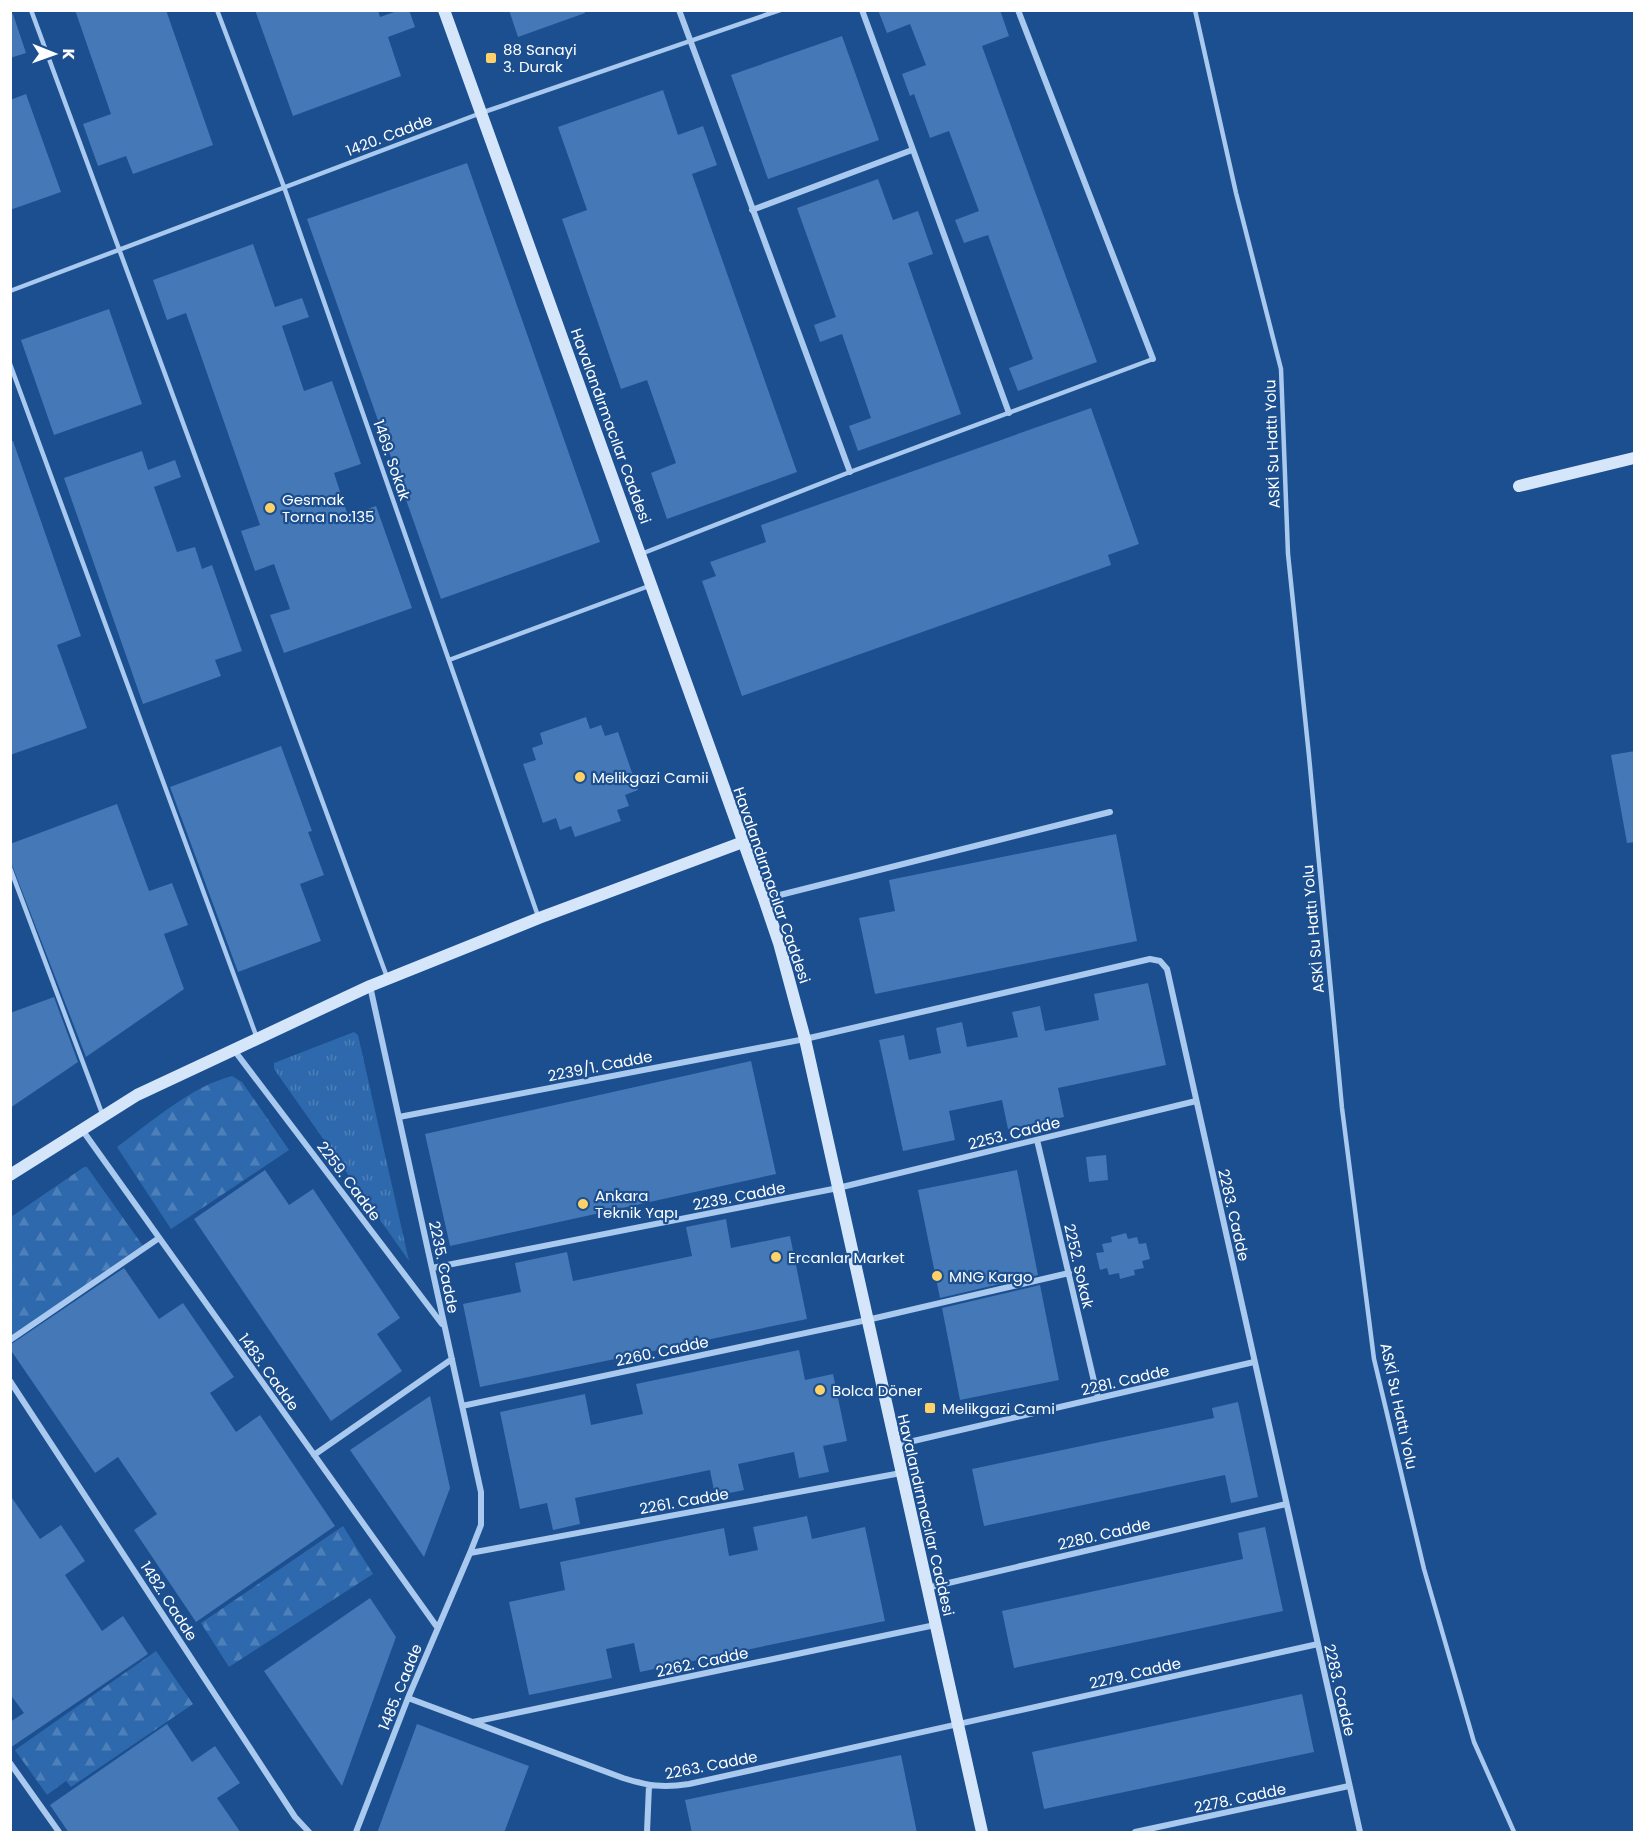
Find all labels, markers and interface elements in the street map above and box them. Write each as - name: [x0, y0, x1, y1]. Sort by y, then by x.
- north arrow: [24, 24, 84, 84]
- place label: 88 Sanayi 3. Durak: [503, 39, 577, 77]
- text: K: [57, 48, 80, 60]
- marker: 88 Sanayi 3. Durak: [484, 51, 498, 65]
- street label: 1420. Cadde: [343, 109, 435, 161]
- street label: Havalandırmacılar Caddesi: [566, 325, 656, 527]
- street label: ASKİ Su Hattı Yolu: [1259, 379, 1285, 509]
- street label: 1469. Sokak: [368, 417, 416, 504]
- place label: Gesmak Torna no:135: [282, 489, 375, 527]
- marker: Gesmak Torna no:135: [263, 501, 277, 515]
- place label: Melikgazi Camii: [592, 767, 709, 788]
- marker: Melikgazi Camii: [573, 770, 587, 784]
- street label: Havalandırmacılar Caddesi: [728, 784, 816, 986]
- street label: ASKİ Su Hattı Yolu: [1297, 864, 1329, 994]
- street label: 2239/1. Cadde: [546, 1046, 654, 1086]
- street label: 2253. Cadde: [966, 1111, 1062, 1155]
- street label: 2259. Cadde: [312, 1137, 386, 1225]
- street label: 2283. Cadde: [1213, 1167, 1255, 1263]
- street label: 2239. Cadde: [691, 1177, 787, 1215]
- place label: Ankara Teknik Yapı: [595, 1185, 678, 1223]
- marker: Ankara Teknik Yapı: [576, 1197, 590, 1211]
- street label: 2235. Cadde: [424, 1219, 464, 1315]
- street label: 2252. Sokak: [1059, 1222, 1099, 1311]
- place label: Ercanlar Market: [788, 1247, 905, 1268]
- marker: Ercanlar Market: [769, 1250, 783, 1264]
- place label: MNG Kargo: [949, 1266, 1033, 1287]
- marker: MNG Kargo: [930, 1269, 944, 1283]
- street label: 1483. Cadde: [234, 1329, 304, 1415]
- street label: 2260. Cadde: [614, 1331, 710, 1371]
- street label: ASKİ Su Hattı Yolu: [1375, 1341, 1423, 1471]
- street label: 2281. Cadde: [1079, 1360, 1171, 1400]
- place label: Bolca Döner: [832, 1380, 923, 1401]
- marker: Bolca Döner: [813, 1383, 827, 1397]
- place label: Melikgazi Cami: [942, 1398, 1055, 1419]
- marker: Melikgazi Cami: [923, 1401, 937, 1415]
- street label: Havalandırmacılar Caddesi: [893, 1412, 959, 1618]
- street label: 2261. Cadde: [638, 1483, 730, 1519]
- street label: 2280. Cadde: [1056, 1513, 1152, 1555]
- street label: 1482. Cadde: [135, 1557, 203, 1645]
- street label: 1485. Cadde: [373, 1641, 427, 1733]
- street label: 2262. Cadde: [654, 1642, 750, 1682]
- street label: 2283. Cadde: [1319, 1642, 1361, 1738]
- street label: 2279. Cadde: [1087, 1652, 1183, 1694]
- street label: 2263. Cadde: [663, 1746, 759, 1784]
- street label: 2278. Cadde: [1192, 1778, 1288, 1818]

